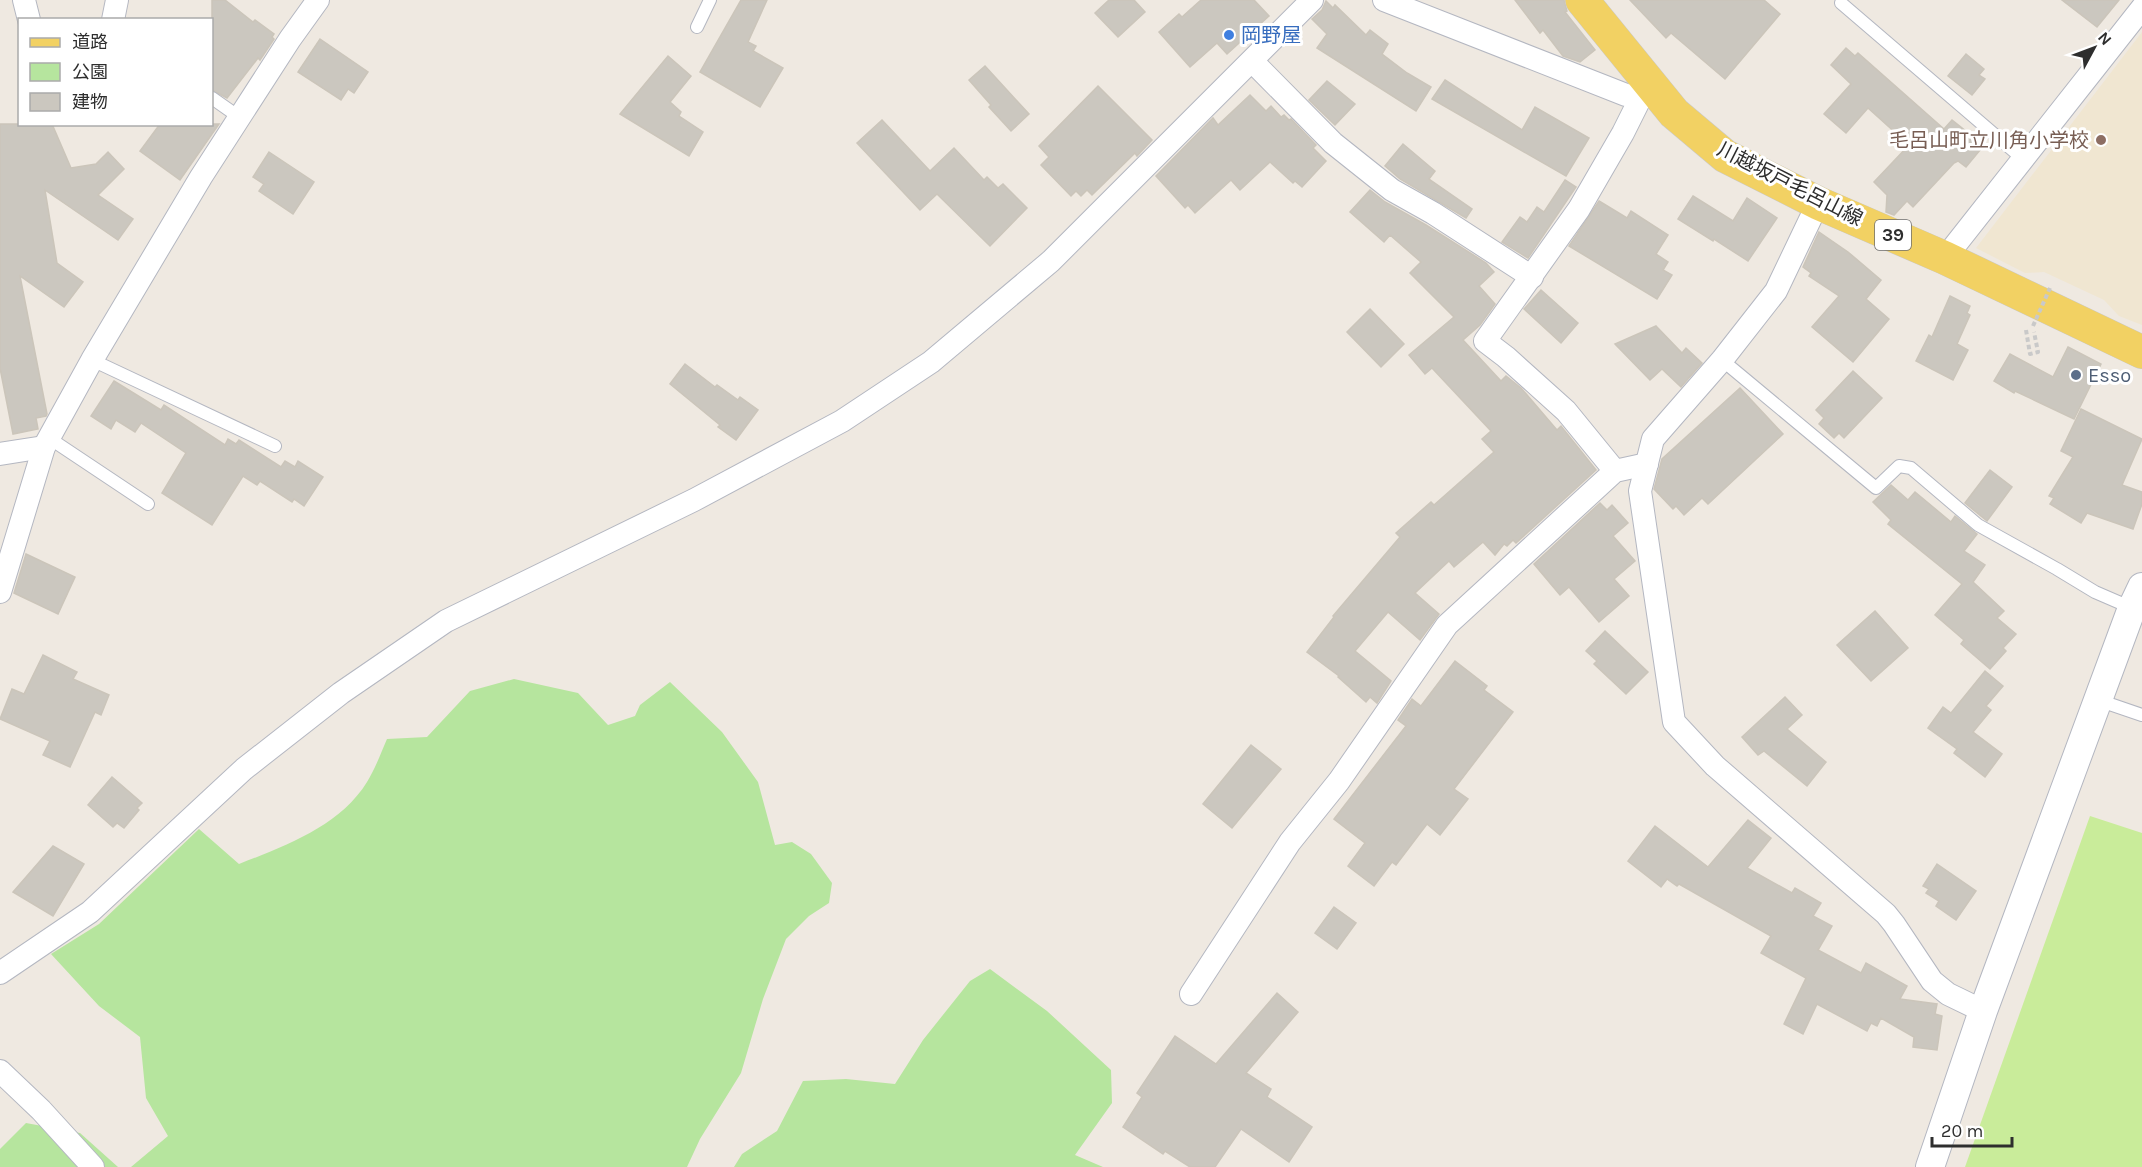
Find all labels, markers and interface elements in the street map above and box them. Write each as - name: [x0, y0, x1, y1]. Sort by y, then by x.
- legend: [18, 18, 213, 126]
- north arrow: [2064, 18, 2124, 78]
- place label: 岡野屋: [1241, 24, 1301, 47]
- marker: 岡野屋: [1222, 28, 1236, 42]
- text: N: [2094, 28, 2116, 49]
- text: 道路: [72, 31, 108, 53]
- text: 公園: [72, 61, 108, 83]
- text: 建物: [72, 91, 108, 113]
- place label: 毛呂山町立川角小学校: [1889, 129, 2089, 152]
- marker: 毛呂山町立川角小学校: [2094, 133, 2108, 147]
- street label: 川越坂戸毛呂山線: [1713, 137, 1867, 231]
- road number: 39: [1875, 220, 1911, 250]
- place label: Esso: [2088, 364, 2131, 387]
- marker: Esso: [2069, 368, 2083, 382]
- scale bar: [1932, 1110, 2012, 1148]
- text: 20 m: [1941, 1120, 1983, 1142]

